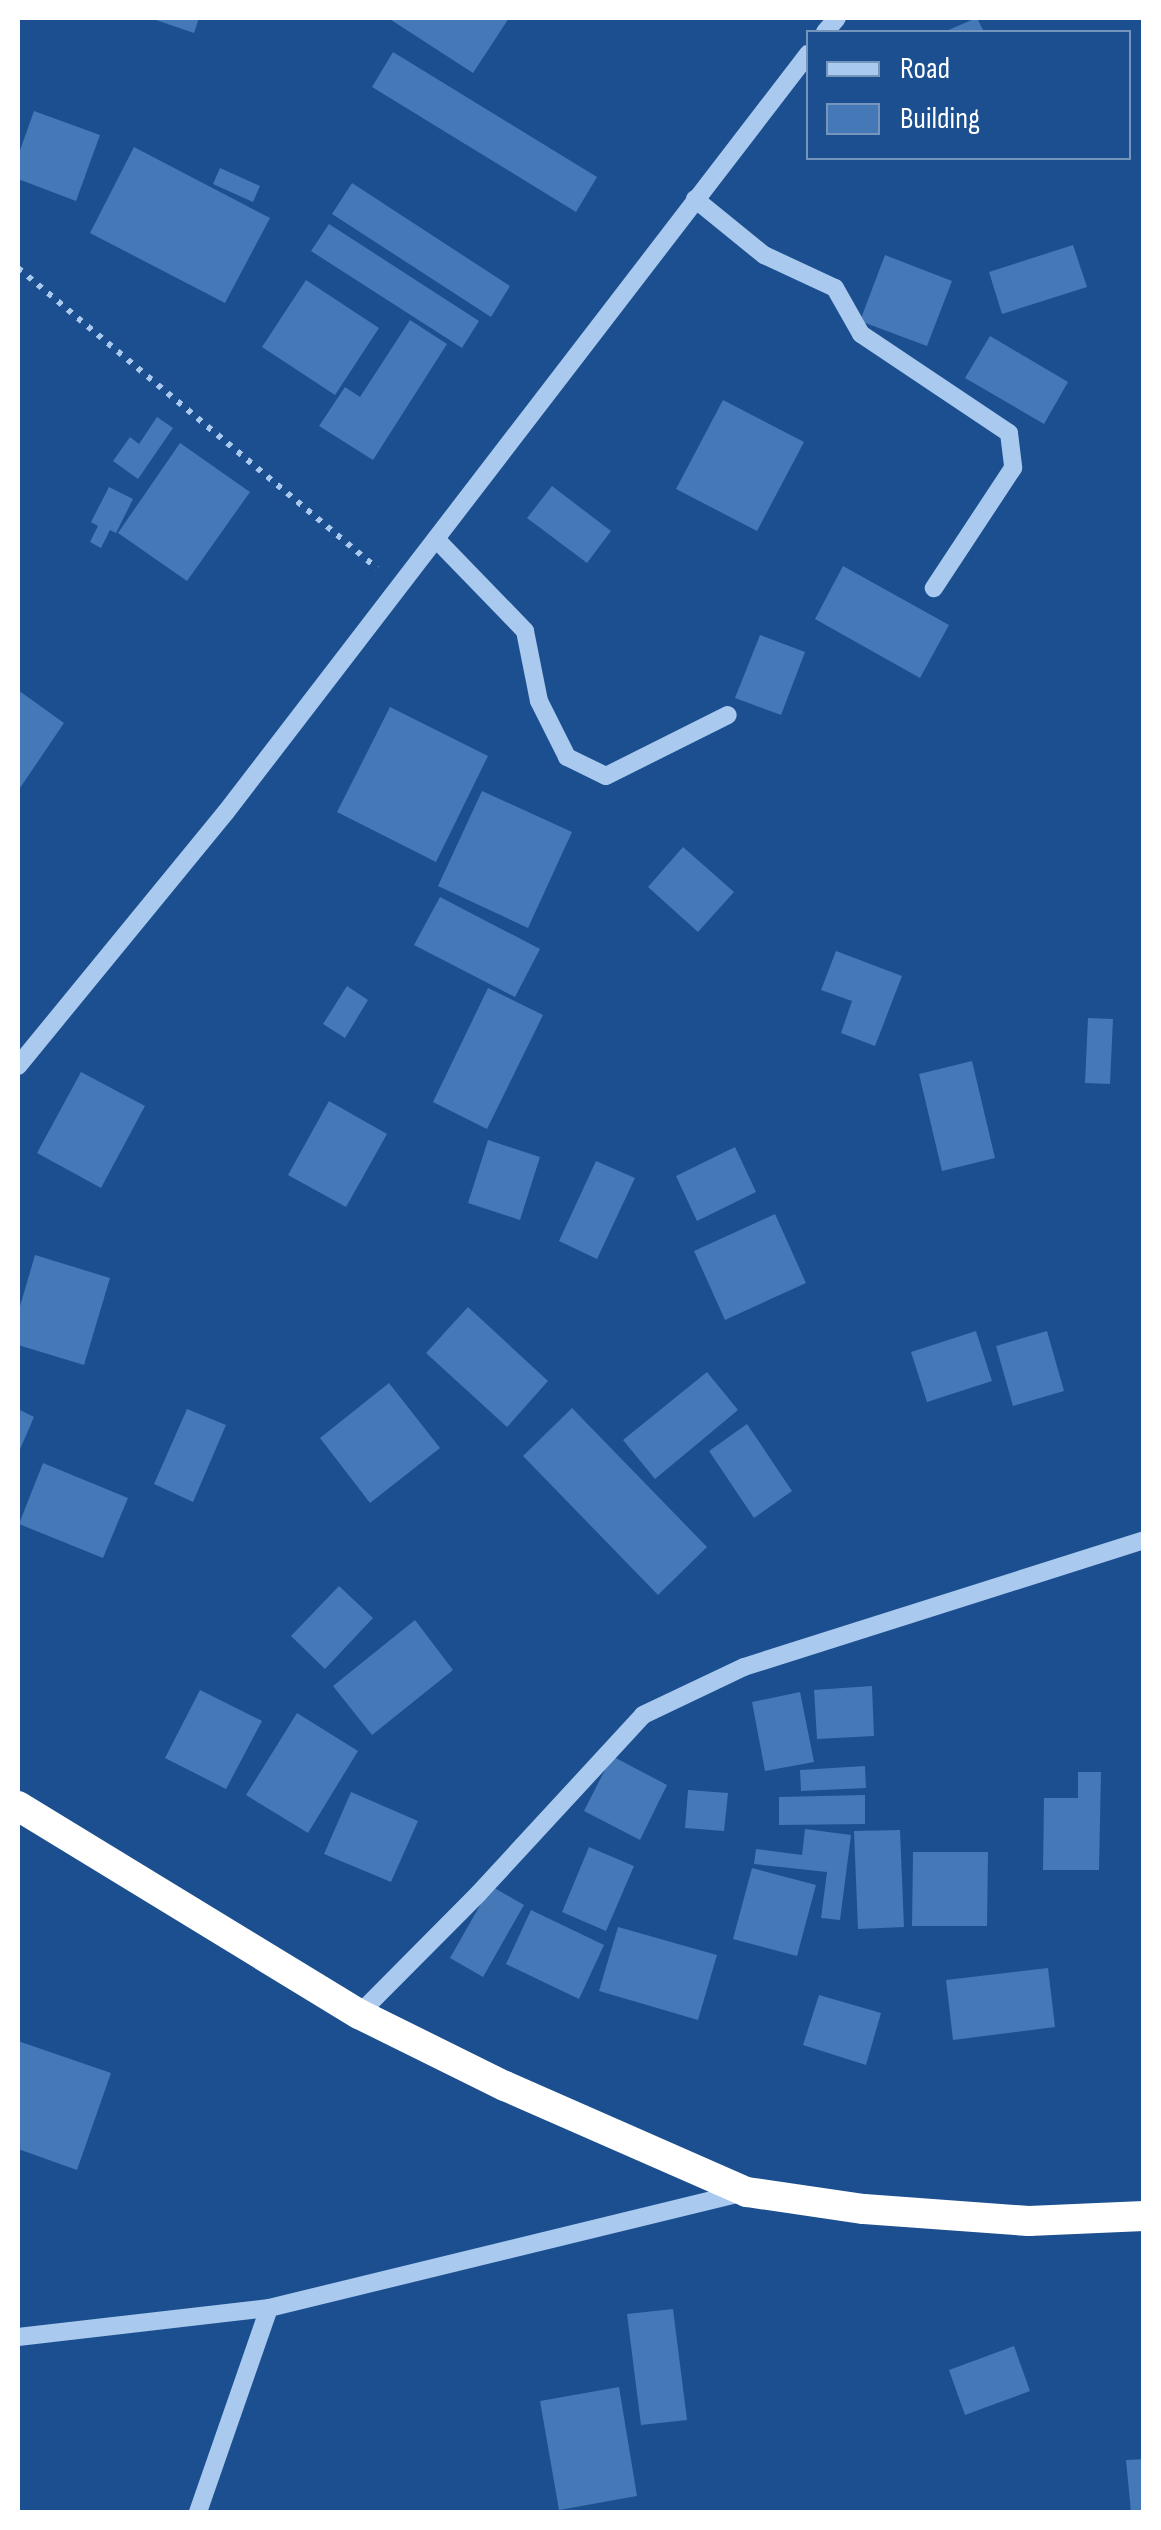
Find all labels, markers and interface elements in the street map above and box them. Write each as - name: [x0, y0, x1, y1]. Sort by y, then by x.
- legend: [806, 30, 1131, 160]
- text: Road: [900, 51, 950, 87]
- text: Building: [900, 101, 980, 137]

